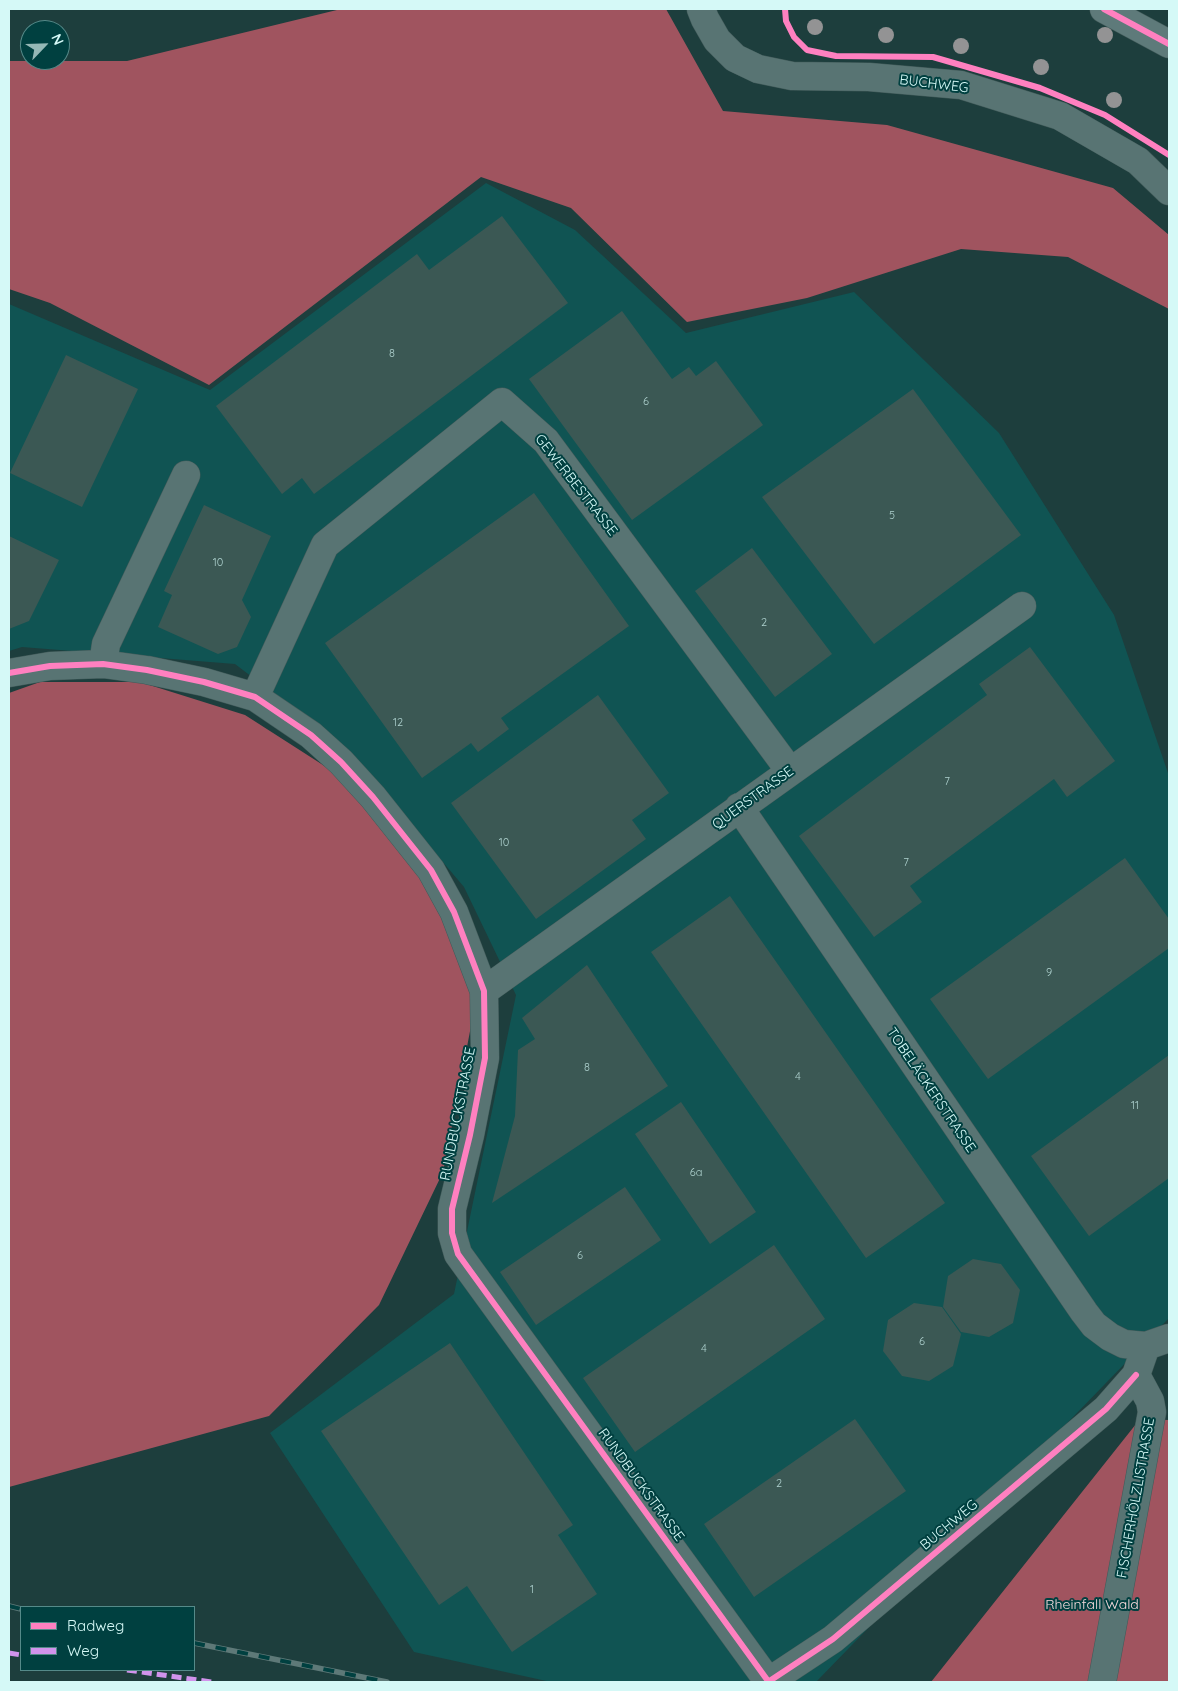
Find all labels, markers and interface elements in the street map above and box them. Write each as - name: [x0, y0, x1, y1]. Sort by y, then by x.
- north arrow: [20, 20, 70, 70]
- text: N: [47, 31, 68, 48]
- street label: BUCHWEG: [898, 71, 970, 97]
- house number: 8: [389, 347, 395, 361]
- house number: 6: [643, 395, 649, 409]
- street label: GEWERBESTRASSE: [531, 431, 621, 539]
- house number: 5: [889, 509, 895, 523]
- house number: 10: [213, 556, 223, 570]
- house number: 2: [761, 616, 767, 630]
- house number: 12: [393, 716, 403, 730]
- street label: QUERSTRASSE: [709, 763, 797, 833]
- house number: 7: [944, 775, 950, 789]
- house number: 10: [499, 836, 509, 850]
- house number: 7: [903, 856, 909, 870]
- house number: 9: [1046, 966, 1052, 980]
- street label: TOBELÄCKERSTRASSE: [883, 1024, 979, 1156]
- street label: RUNDBUCKSTRASSE: [437, 1046, 479, 1182]
- house number: 8: [584, 1061, 590, 1075]
- house number: 4: [795, 1070, 801, 1084]
- house number: 11: [1131, 1099, 1139, 1113]
- house number: 6a: [690, 1166, 702, 1180]
- house number: 6: [577, 1249, 583, 1263]
- house number: 6: [919, 1335, 925, 1349]
- house number: 4: [701, 1342, 707, 1356]
- street label: FISCHERHÖLZLISTRASSE: [1114, 1417, 1158, 1579]
- street label: RUNDBUCKSTRASSE: [594, 1425, 688, 1545]
- house number: 2: [776, 1477, 782, 1491]
- street label: BUCHWEG: [917, 1496, 981, 1554]
- house number: 1: [530, 1583, 534, 1597]
- park label: Rheinfall Wald: [1045, 1597, 1139, 1613]
- legend: [20, 1606, 195, 1671]
- text: Radweg: [67, 1616, 124, 1635]
- text: Weg: [67, 1641, 99, 1660]

